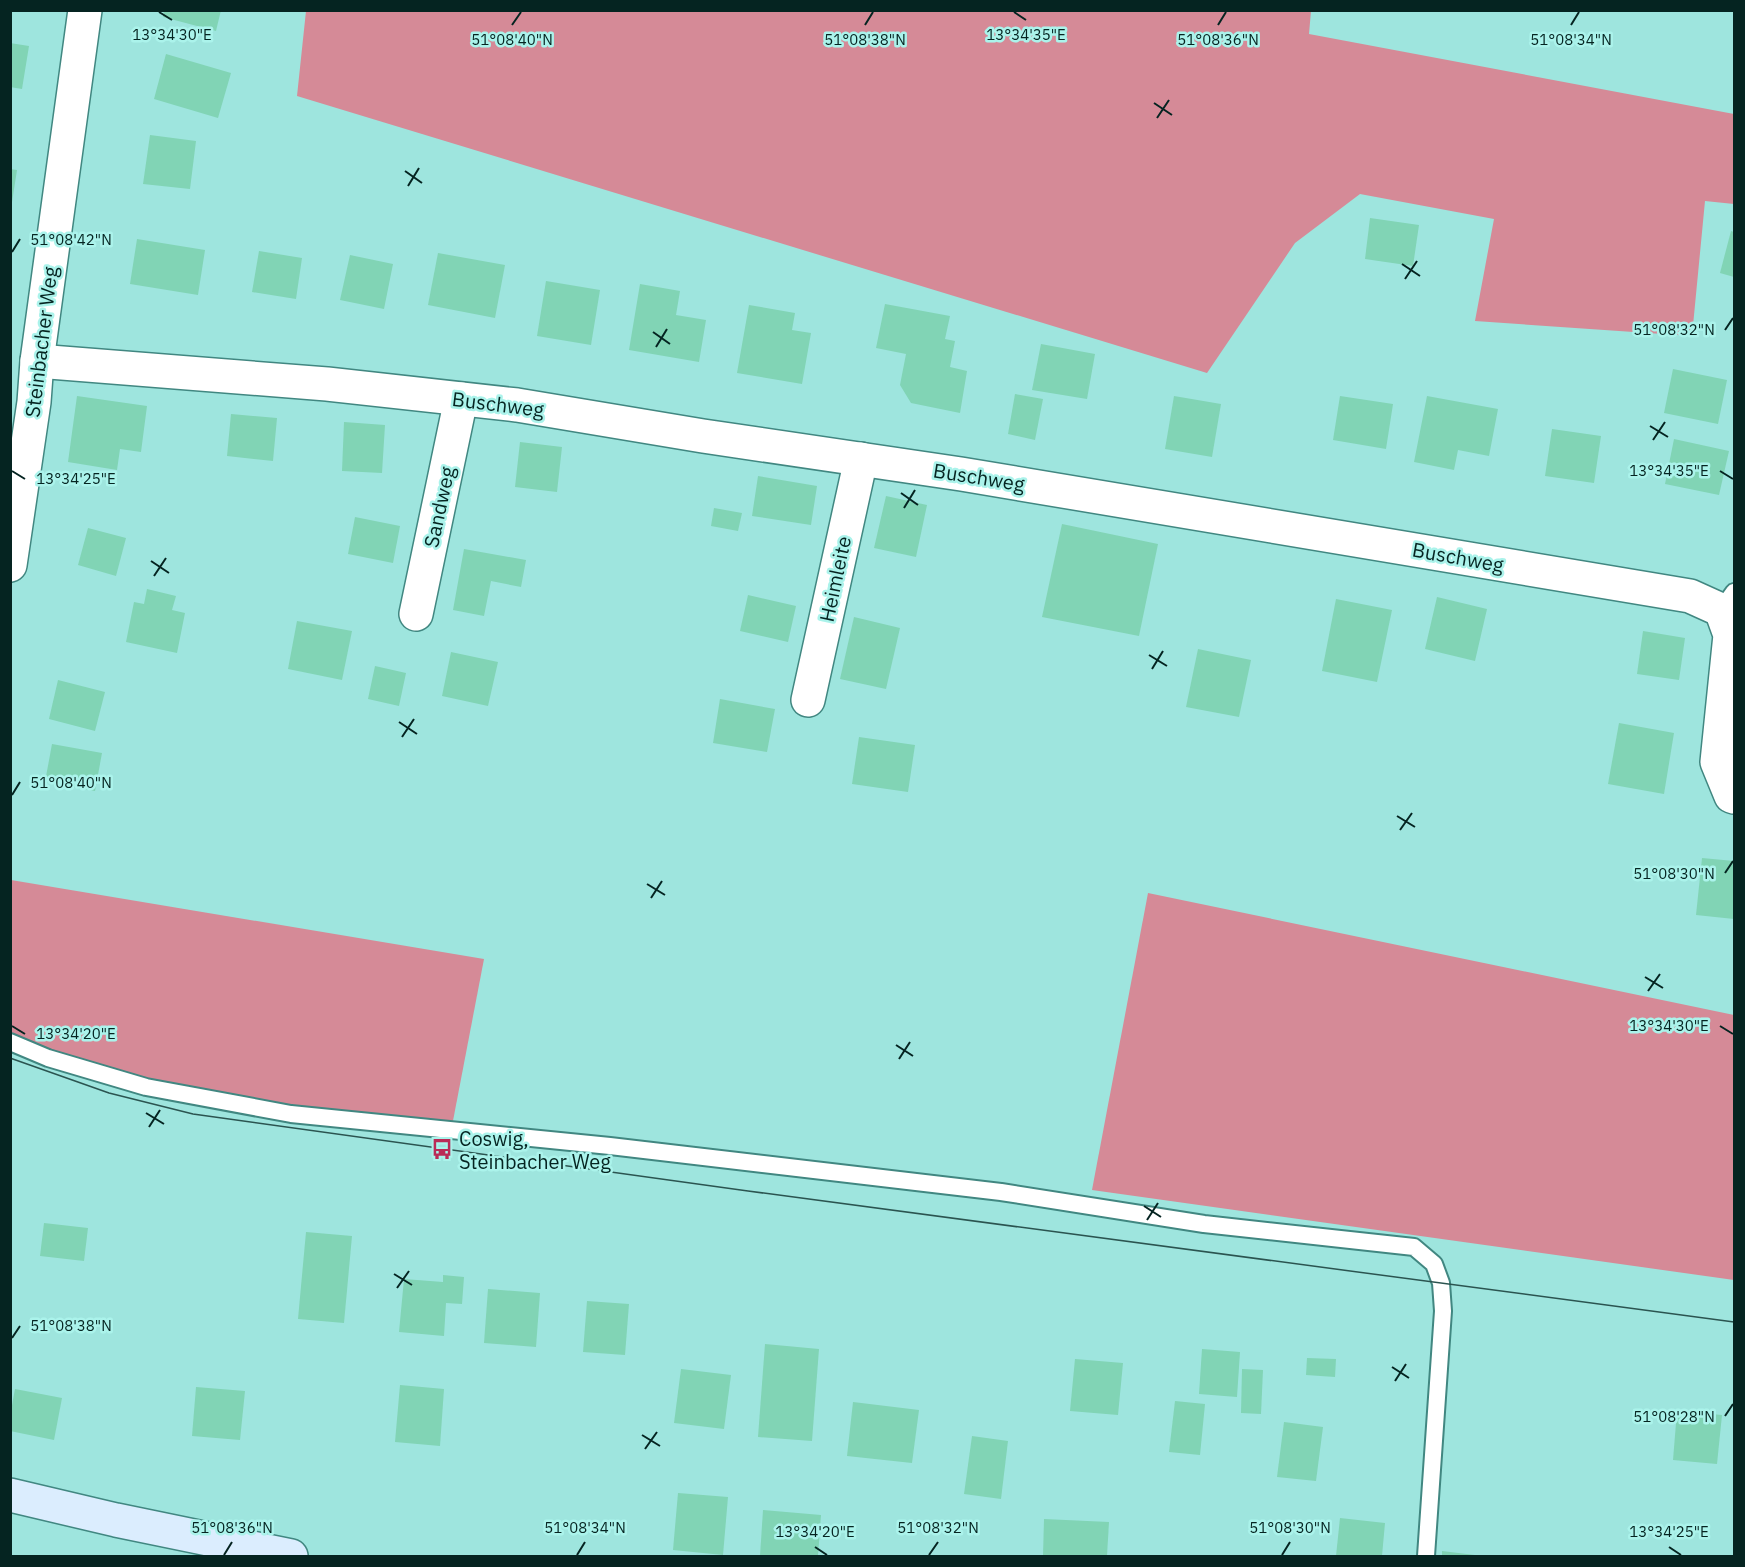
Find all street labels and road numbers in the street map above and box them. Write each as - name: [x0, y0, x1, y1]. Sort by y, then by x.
- street label: Steinbacher Weg: [18, 265, 64, 419]
- street label: Buschweg: [451, 385, 546, 423]
- street label: Buschweg: [931, 456, 1027, 498]
- street label: Sandweg: [417, 464, 461, 550]
- street label: Heimleite: [813, 534, 857, 624]
- street label: Buschweg: [1410, 536, 1506, 578]

